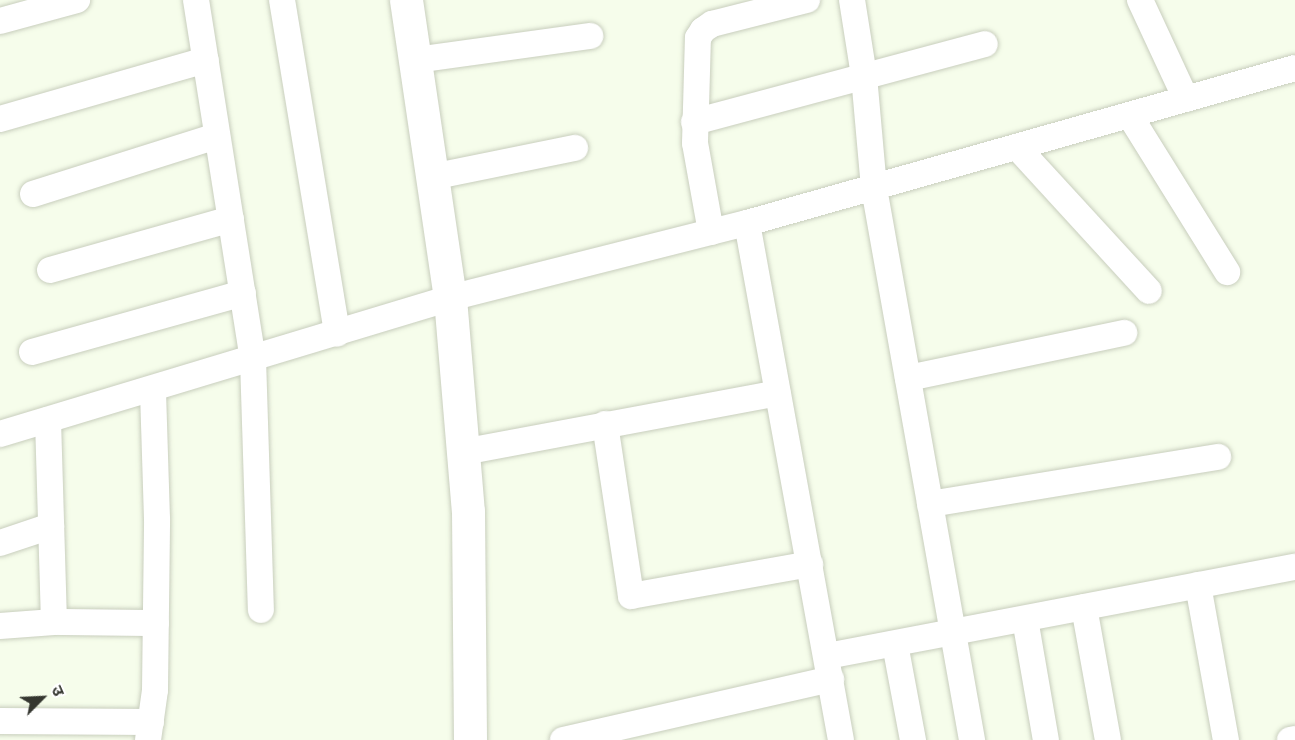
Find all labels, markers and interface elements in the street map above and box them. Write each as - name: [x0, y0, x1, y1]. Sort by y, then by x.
- north arrow: [12, 668, 72, 728]
- text: उ: [48, 682, 69, 699]

